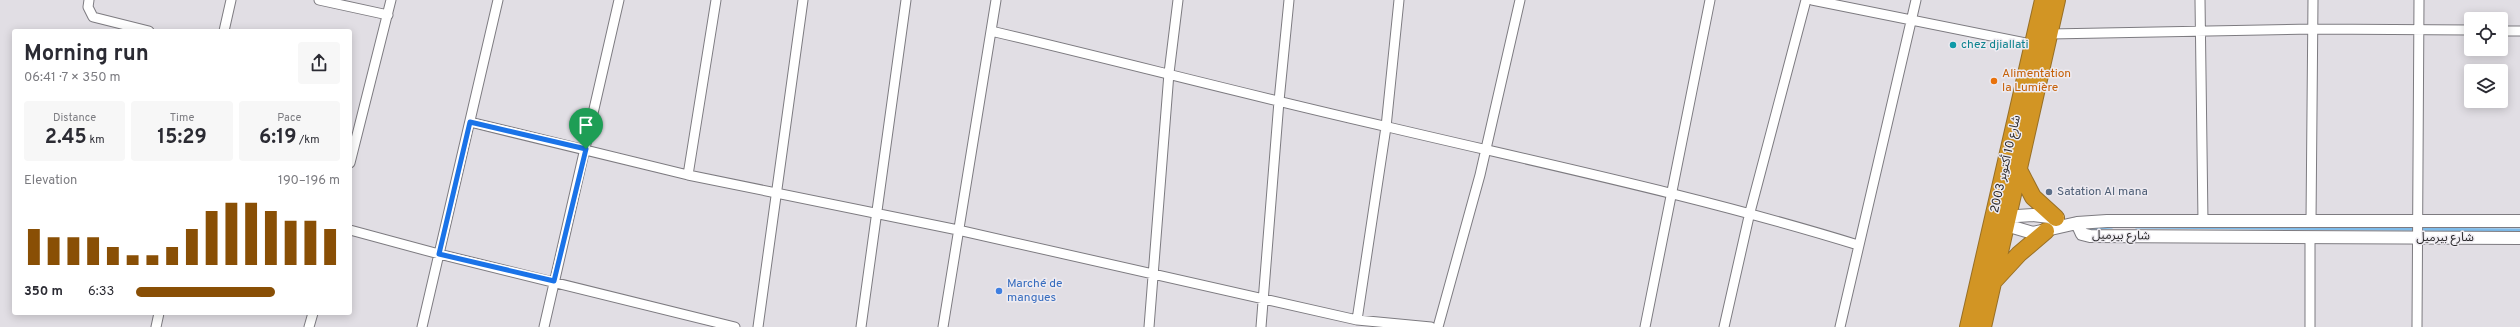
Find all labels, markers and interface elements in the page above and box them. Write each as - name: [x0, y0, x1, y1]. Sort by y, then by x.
- map controls: [2464, 12, 2508, 108]
- button: locate: [2464, 12, 2508, 56]
- place label: chez djiallati: [1961, 37, 2028, 53]
- marker: chez djiallati: [1948, 40, 1958, 50]
- text: Morning run: [24, 41, 149, 68]
- button: share: [298, 42, 340, 84]
- button: layers: [2464, 64, 2508, 108]
- place label: Alimentation la Lumière: [2002, 66, 2071, 96]
- text: 06:41 · 7 × 350 m: [24, 70, 121, 86]
- marker: Alimentation la Lumière: [1989, 76, 1999, 86]
- pin: [569, 108, 603, 149]
- text: Distance: [53, 111, 96, 125]
- text: Time: [170, 111, 194, 125]
- text: Pace: [277, 111, 301, 125]
- street label: شارع 10 أكتوبر 2003: [1986, 113, 2025, 214]
- icon: arrive: [575, 114, 597, 136]
- text: 2.45: [45, 125, 87, 151]
- text: 15:29: [157, 125, 207, 151]
- text: 6:19: [259, 125, 297, 151]
- text: km: [87, 133, 105, 147]
- text: /km: [297, 133, 320, 147]
- text: Elevation: [24, 173, 77, 189]
- text: 190–196 m: [278, 173, 340, 189]
- place label: Satation Al mana: [2057, 184, 2148, 200]
- marker: Satation Al mana: [2044, 187, 2054, 197]
- street label: شارع بيرميل: [2092, 227, 2150, 245]
- street label: شارع بيرميل: [2416, 230, 2474, 246]
- place label: Marché de mangues: [1007, 276, 1063, 306]
- text: 350 m: [24, 284, 63, 300]
- text: 6:33: [88, 284, 114, 300]
- marker: Marché de mangues: [994, 286, 1004, 296]

